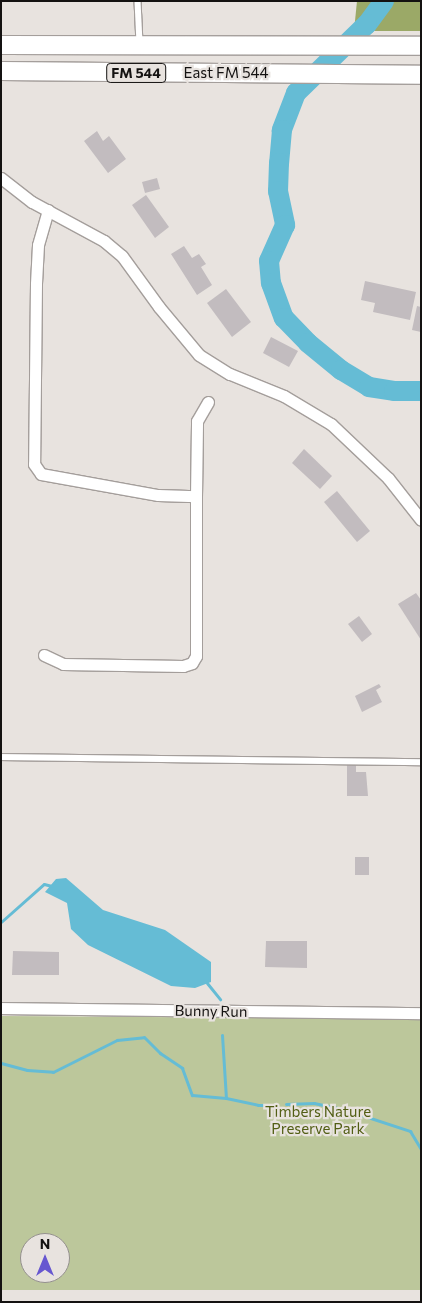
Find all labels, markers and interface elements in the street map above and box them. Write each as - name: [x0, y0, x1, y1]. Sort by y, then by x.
- road number: FM 544: [106, 62, 166, 84]
- street label: East FM 544: [183, 64, 269, 82]
- street label: Bunny Run: [175, 1001, 247, 1021]
- park label: Timbers Nature Preserve Park: [265, 1102, 371, 1137]
- north arrow: [20, 1233, 70, 1283]
- text: N: [40, 1235, 50, 1252]

